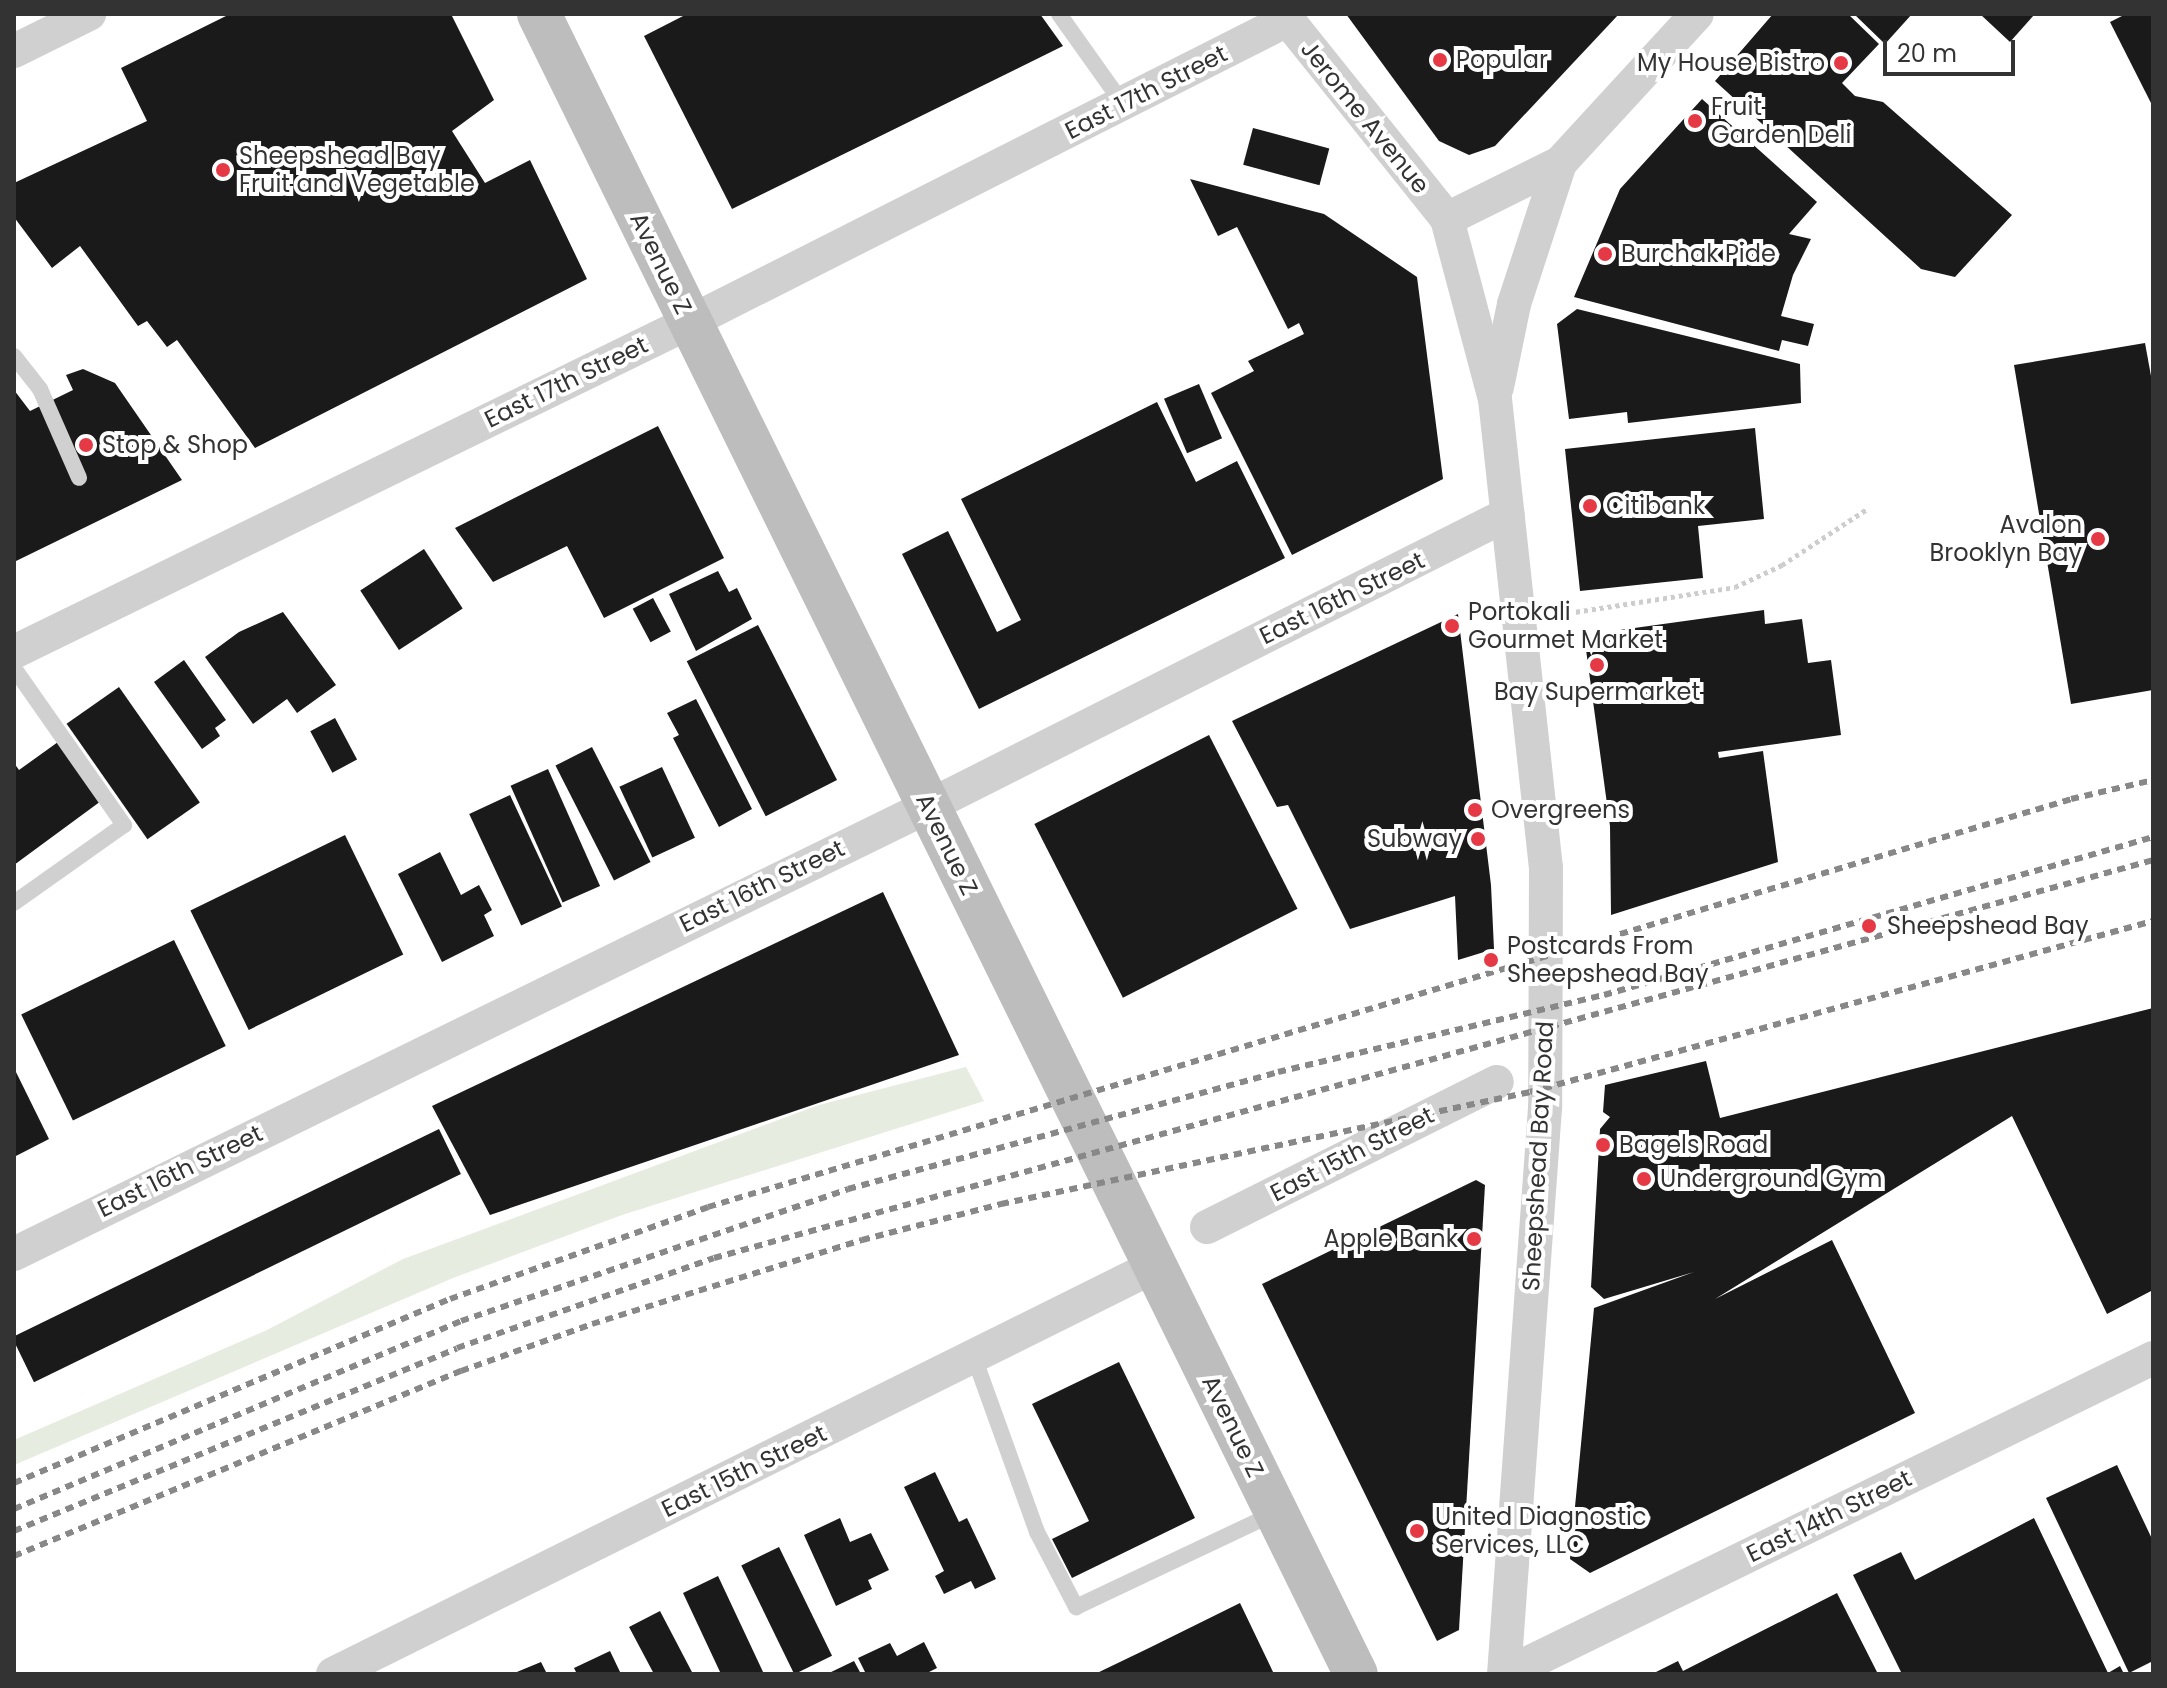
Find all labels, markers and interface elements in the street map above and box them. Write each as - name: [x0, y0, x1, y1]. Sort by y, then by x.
- scale bar: [1887, 24, 2019, 74]
- street label: Jerome Avenue: [1295, 35, 1435, 199]
- text: 20 m: [1897, 37, 1957, 70]
- street label: East 17th Street: [1060, 39, 1232, 145]
- place label: Popular: [1456, 46, 1548, 74]
- place label: My House Bistro: [1637, 49, 1825, 77]
- marker: Popular: [1431, 51, 1449, 69]
- marker: My House Bistro: [1832, 54, 1850, 72]
- place label: Fruit Garden Deli: [1711, 93, 1851, 149]
- marker: Fruit Garden Deli: [1686, 112, 1704, 130]
- place label: Sheepshead Bay Fruit and Vegetable: [239, 142, 475, 198]
- marker: Sheepshead Bay Fruit and Vegetable: [214, 161, 232, 179]
- street label: Avenue Z: [624, 207, 698, 319]
- place label: Burchak Pide: [1621, 240, 1776, 268]
- marker: Burchak Pide: [1596, 245, 1614, 263]
- street label: East 17th Street: [480, 330, 652, 434]
- place label: Stop & Shop: [102, 431, 248, 459]
- marker: Stop & Shop: [77, 436, 95, 454]
- place label: Citibank: [1606, 492, 1705, 520]
- marker: Citibank: [1581, 497, 1599, 515]
- place label: Avalon Brooklyn Bay: [1930, 511, 2082, 567]
- marker: Avalon Brooklyn Bay: [2089, 530, 2107, 548]
- street label: East 16th Street: [1255, 546, 1429, 650]
- place label: Portokali Gourmet Market: [1468, 598, 1663, 654]
- marker: Portokali Gourmet Market: [1443, 617, 1461, 635]
- marker: Bay Supermarket: [1588, 656, 1606, 674]
- place label: Bay Supermarket: [1494, 678, 1700, 706]
- street label: Avenue Z: [910, 788, 984, 900]
- place label: Overgreens: [1491, 796, 1630, 824]
- marker: Overgreens: [1466, 801, 1484, 819]
- place label: Subway: [1367, 825, 1462, 853]
- marker: Subway: [1469, 830, 1487, 848]
- street label: East 16th Street: [675, 834, 849, 938]
- place label: Sheepshead Bay: [1887, 912, 2089, 940]
- marker: Sheepshead Bay: [1858, 915, 1880, 937]
- place label: Postcards From Sheepshead Bay: [1507, 932, 1709, 988]
- marker: Postcards From Sheepshead Bay: [1482, 951, 1500, 969]
- street label: Sheepshead Bay Road: [1517, 1020, 1559, 1292]
- street label: East 15th Street: [1265, 1100, 1439, 1208]
- street label: East 16th Street: [93, 1119, 267, 1223]
- place label: Bagels Road: [1619, 1131, 1768, 1159]
- marker: Bagels Road: [1594, 1136, 1612, 1154]
- place label: Underground Gym: [1660, 1165, 1882, 1193]
- marker: Underground Gym: [1635, 1170, 1653, 1188]
- place label: Apple Bank: [1324, 1225, 1458, 1253]
- marker: Apple Bank: [1465, 1230, 1483, 1248]
- street label: Avenue Z: [1196, 1370, 1270, 1482]
- street label: East 15th Street: [657, 1419, 831, 1523]
- street label: East 14th Street: [1742, 1464, 1916, 1568]
- place label: United Diagnostic Services, LLC: [1435, 1503, 1646, 1559]
- marker: United Diagnostic Services, LLC: [1406, 1520, 1428, 1542]

